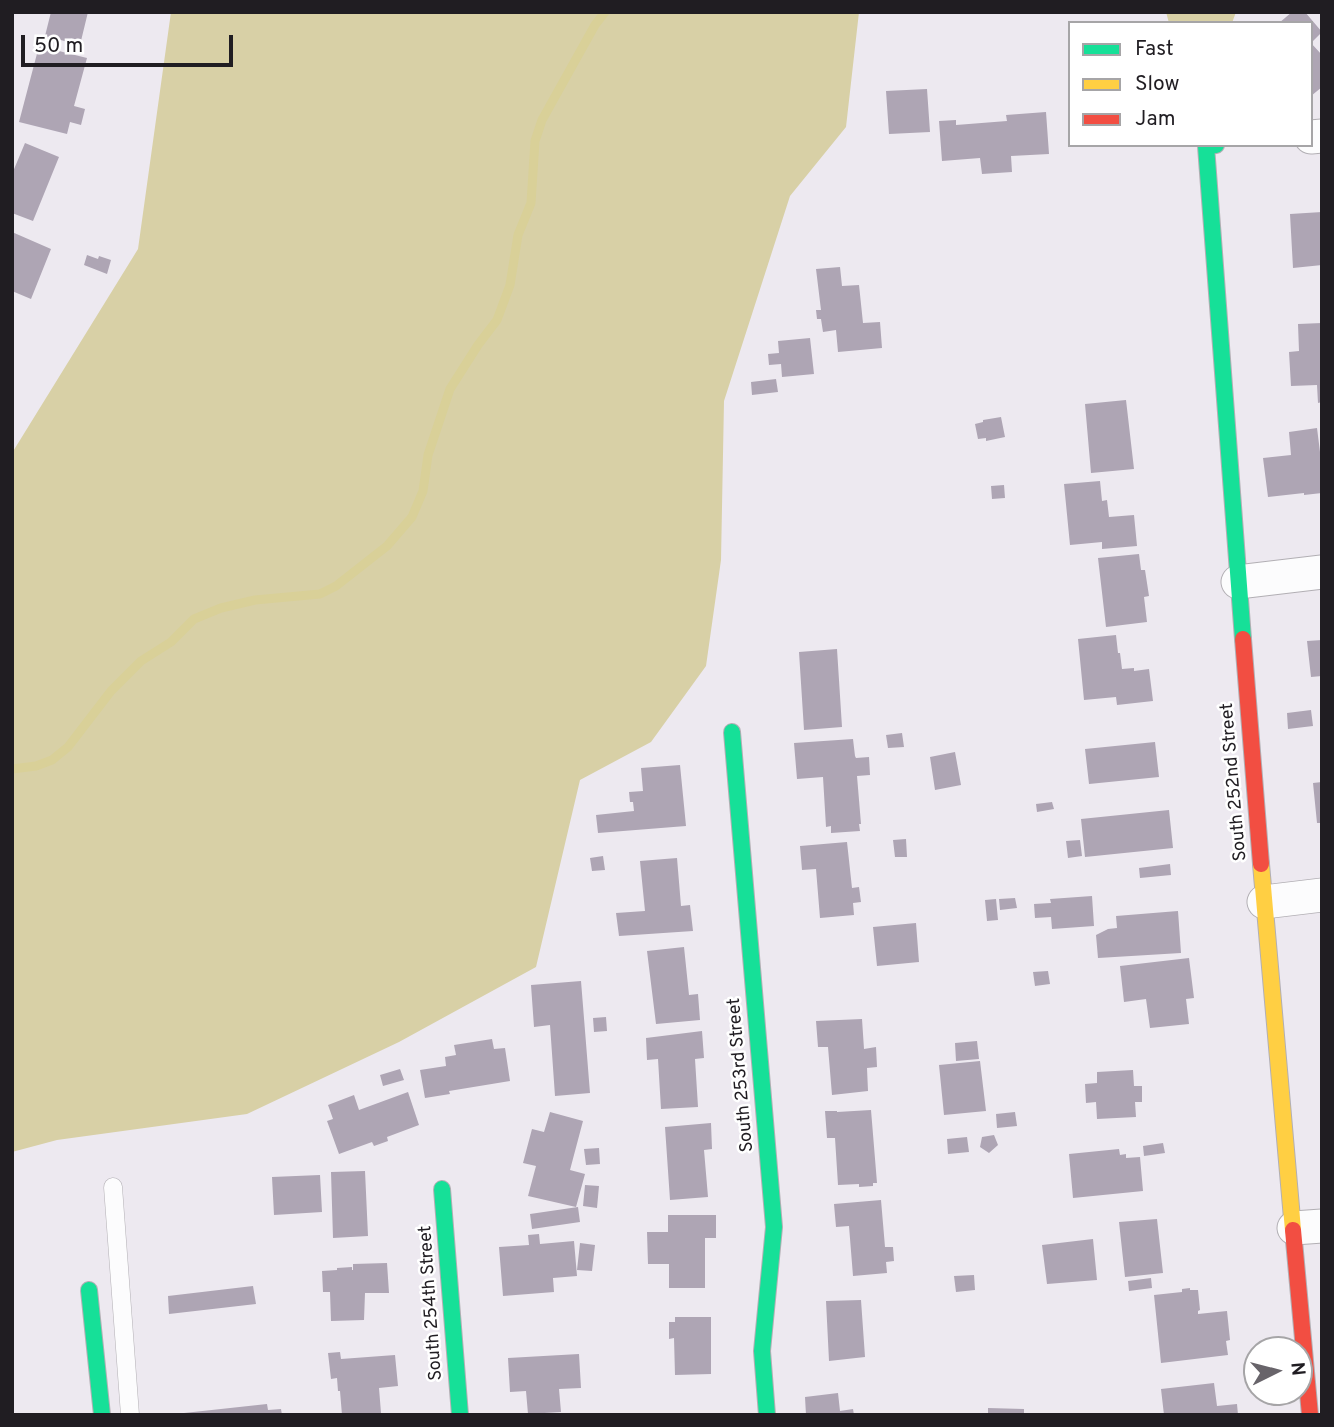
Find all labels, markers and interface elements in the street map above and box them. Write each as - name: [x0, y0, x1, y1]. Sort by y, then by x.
- scale bar: [24, 21, 236, 65]
- legend: [1068, 21, 1313, 147]
- text: 50 m: [34, 33, 83, 60]
- text: Fast: [1135, 36, 1174, 63]
- text: Slow: [1135, 71, 1180, 98]
- text: Jam: [1135, 106, 1176, 133]
- street label: South 252nd Street: [1217, 702, 1253, 862]
- street label: South 253rd Street: [724, 997, 760, 1153]
- street label: South 254th Street: [416, 1225, 448, 1381]
- north arrow: [1243, 1336, 1313, 1406]
- text: N: [1284, 1361, 1310, 1377]

